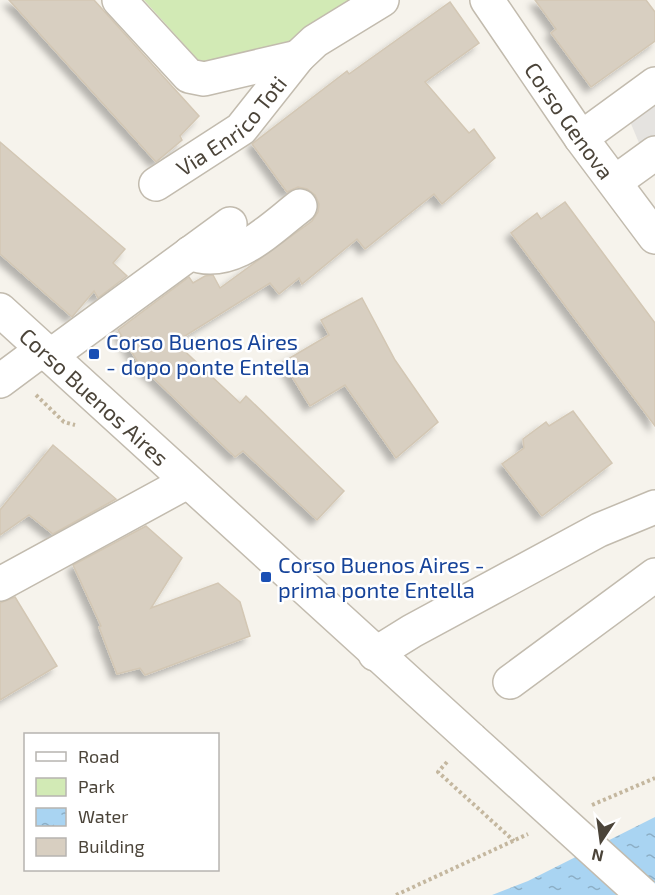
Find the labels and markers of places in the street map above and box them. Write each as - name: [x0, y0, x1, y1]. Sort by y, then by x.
- place label: Corso Buenos Aires - dopo ponte Entella: [106, 328, 310, 379]
- marker: Corso Buenos Aires - dopo ponte Entella: [87, 347, 101, 361]
- place label: Corso Buenos Aires - prima ponte Entella: [278, 551, 485, 602]
- marker: Corso Buenos Aires - prima ponte Entella: [259, 570, 273, 584]

